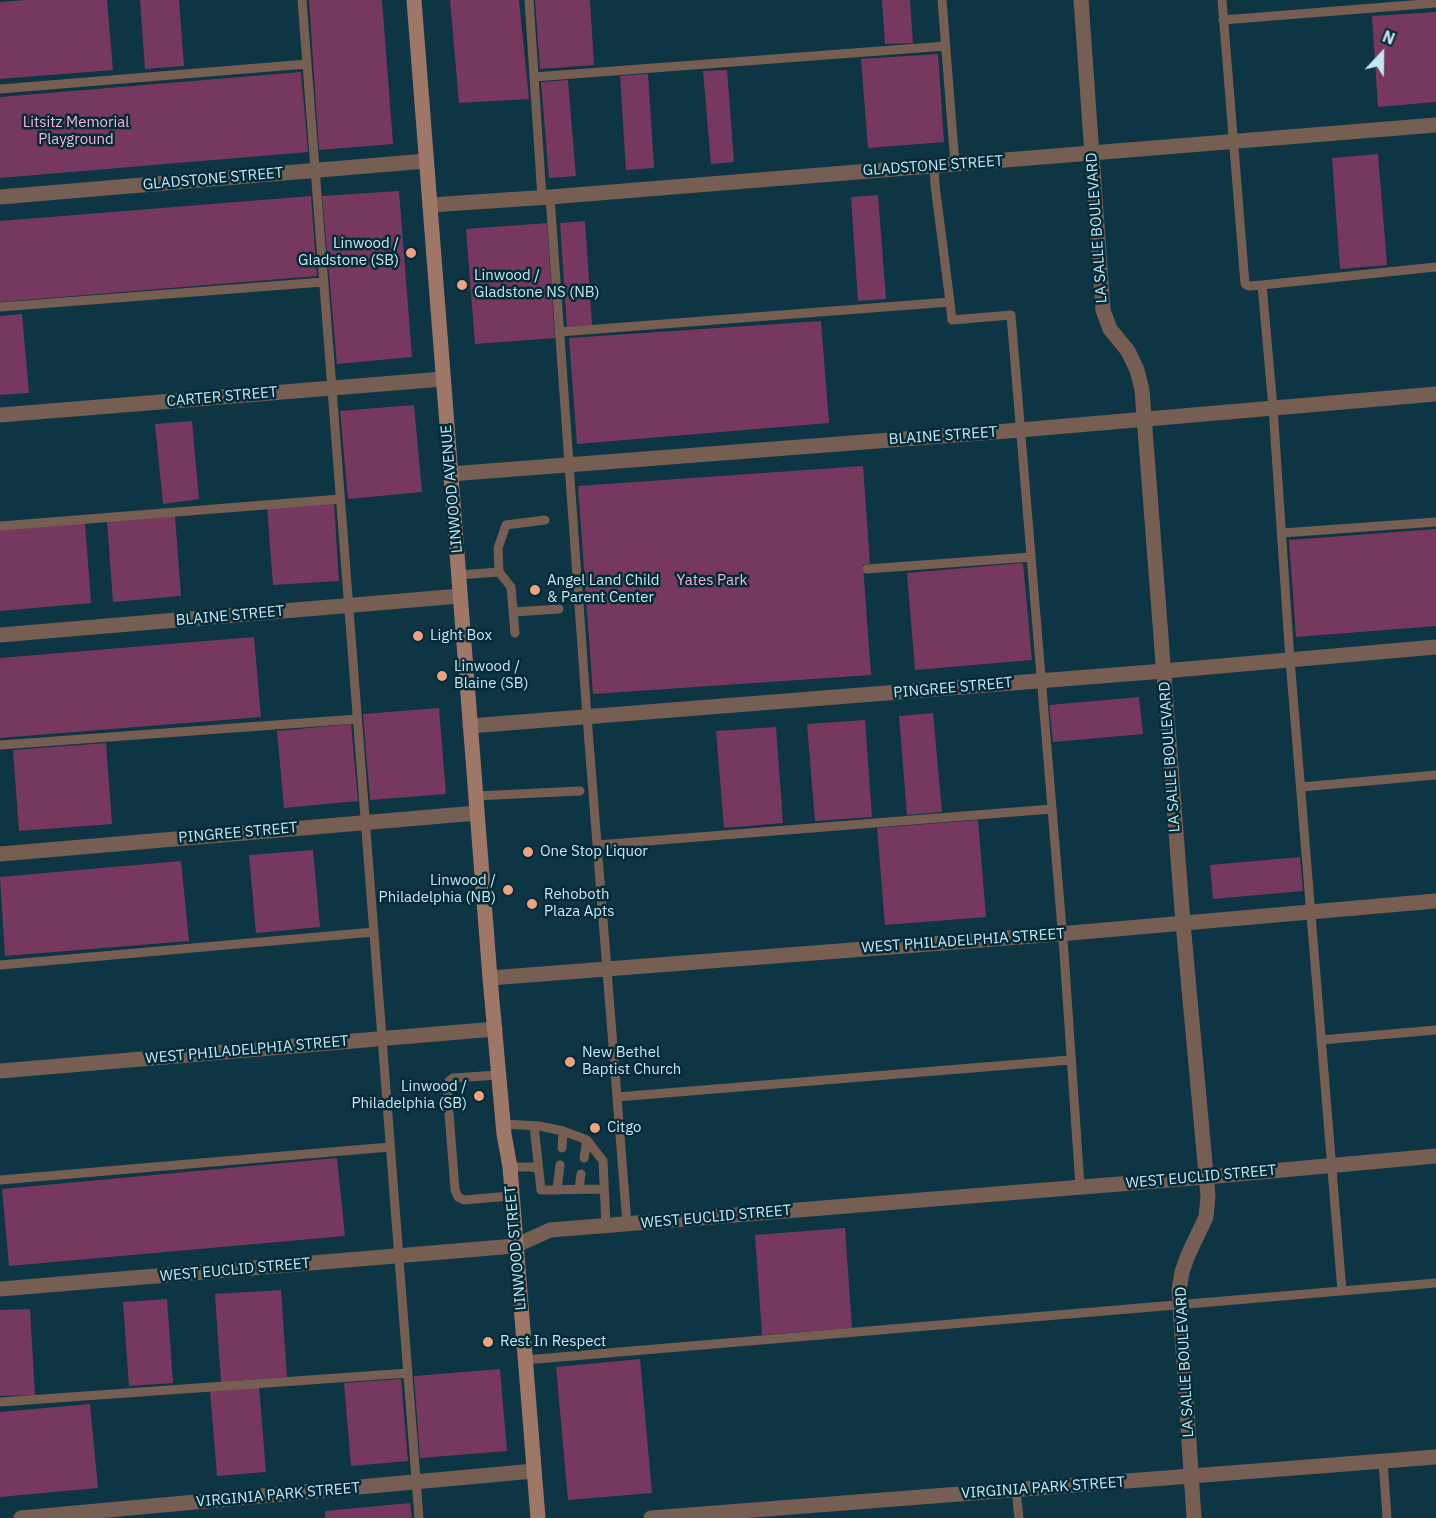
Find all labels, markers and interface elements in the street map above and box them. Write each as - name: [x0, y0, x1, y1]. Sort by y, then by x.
- north arrow: [1352, 24, 1412, 84]
- text: N: [1380, 26, 1398, 49]
- park label: Litsitz Memorial Playground: [23, 114, 129, 149]
- street label: GLADSTONE STREET: [862, 152, 1004, 180]
- street label: LA SALLE BOULEVARD: [1083, 152, 1111, 304]
- street label: GLADSTONE STREET: [142, 164, 284, 194]
- place label: Linwood / Gladstone (SB): [298, 235, 399, 270]
- marker: Linwood / Gladstone (SB): [404, 246, 418, 260]
- place label: Linwood / Gladstone NS (NB): [474, 267, 600, 302]
- marker: Linwood / Gladstone NS (NB): [455, 278, 469, 292]
- street label: CARTER STREET: [166, 383, 278, 411]
- street label: BLAINE STREET: [888, 423, 998, 449]
- street label: LINWOOD AVENUE: [437, 424, 467, 554]
- place label: Angel Land Child & Parent Center: [547, 572, 659, 607]
- park label: Yates Park: [677, 572, 747, 590]
- marker: Angel Land Child & Parent Center: [528, 583, 542, 597]
- street label: BLAINE STREET: [175, 602, 285, 630]
- place label: Light Box: [430, 627, 492, 645]
- marker: Light Box: [411, 629, 425, 643]
- place label: Linwood / Blaine (SB): [454, 658, 528, 693]
- marker: Linwood / Blaine (SB): [435, 669, 449, 683]
- street label: PINGREE STREET: [893, 674, 1013, 702]
- street label: LA SALLE BOULEVARD: [1156, 681, 1184, 833]
- street label: PINGREE STREET: [178, 819, 298, 847]
- place label: One Stop Liquor: [540, 843, 648, 861]
- marker: One Stop Liquor: [521, 845, 535, 859]
- place label: Linwood / Philadelphia (NB): [379, 872, 496, 907]
- marker: Linwood / Philadelphia (NB): [501, 883, 515, 897]
- place label: Rehoboth Plaza Apts: [544, 886, 614, 921]
- marker: Rehoboth Plaza Apts: [525, 897, 539, 911]
- street label: WEST PHILADELPHIA STREET: [861, 925, 1065, 957]
- street label: WEST PHILADELPHIA STREET: [145, 1032, 349, 1068]
- place label: New Bethel Baptist Church: [582, 1044, 681, 1079]
- marker: New Bethel Baptist Church: [563, 1055, 577, 1069]
- place label: Linwood / Philadelphia (SB): [351, 1078, 467, 1113]
- marker: Linwood / Philadelphia (SB): [472, 1089, 486, 1103]
- place label: Citgo: [607, 1119, 641, 1137]
- marker: Citgo: [588, 1121, 602, 1135]
- street label: WEST EUCLID STREET: [1125, 1161, 1277, 1193]
- street label: LINWOOD STREET: [502, 1185, 530, 1311]
- street label: WEST EUCLID STREET: [640, 1201, 792, 1233]
- street label: WEST EUCLID STREET: [159, 1254, 311, 1286]
- street label: LA SALLE BOULEVARD: [1172, 1286, 1198, 1438]
- place label: Rest In Respect: [500, 1333, 606, 1351]
- marker: Rest In Respect: [481, 1335, 495, 1349]
- street label: VIRGINIA PARK STREET: [960, 1473, 1126, 1503]
- street label: VIRGINIA PARK STREET: [195, 1479, 361, 1511]

